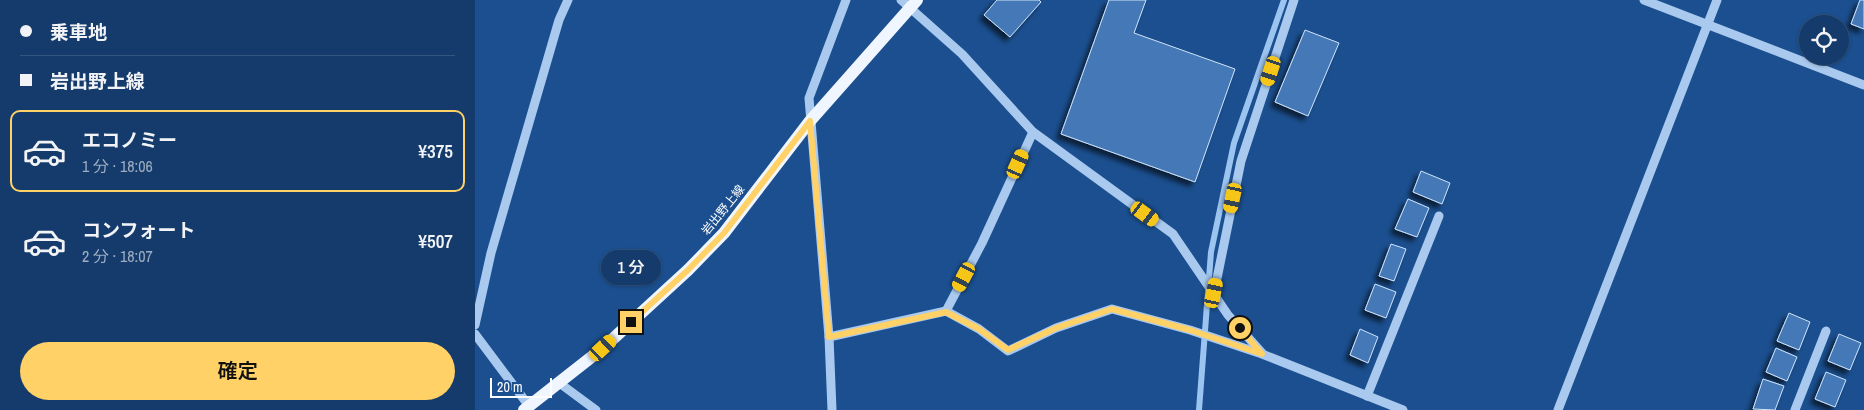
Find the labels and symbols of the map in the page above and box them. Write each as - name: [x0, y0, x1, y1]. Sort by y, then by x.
- car: [1259, 54, 1282, 88]
- car: [1005, 147, 1030, 181]
- street label: 岩出野上線: [698, 182, 748, 238]
- car: [1222, 182, 1243, 214]
- car: [1128, 199, 1161, 229]
- callout: 1 分: [601, 250, 661, 284]
- car: [950, 260, 977, 294]
- car: [1203, 277, 1224, 309]
- route end: [620, 311, 642, 333]
- route start: [1229, 317, 1251, 339]
- car: [586, 332, 619, 364]
- scale bar: [490, 375, 553, 398]

